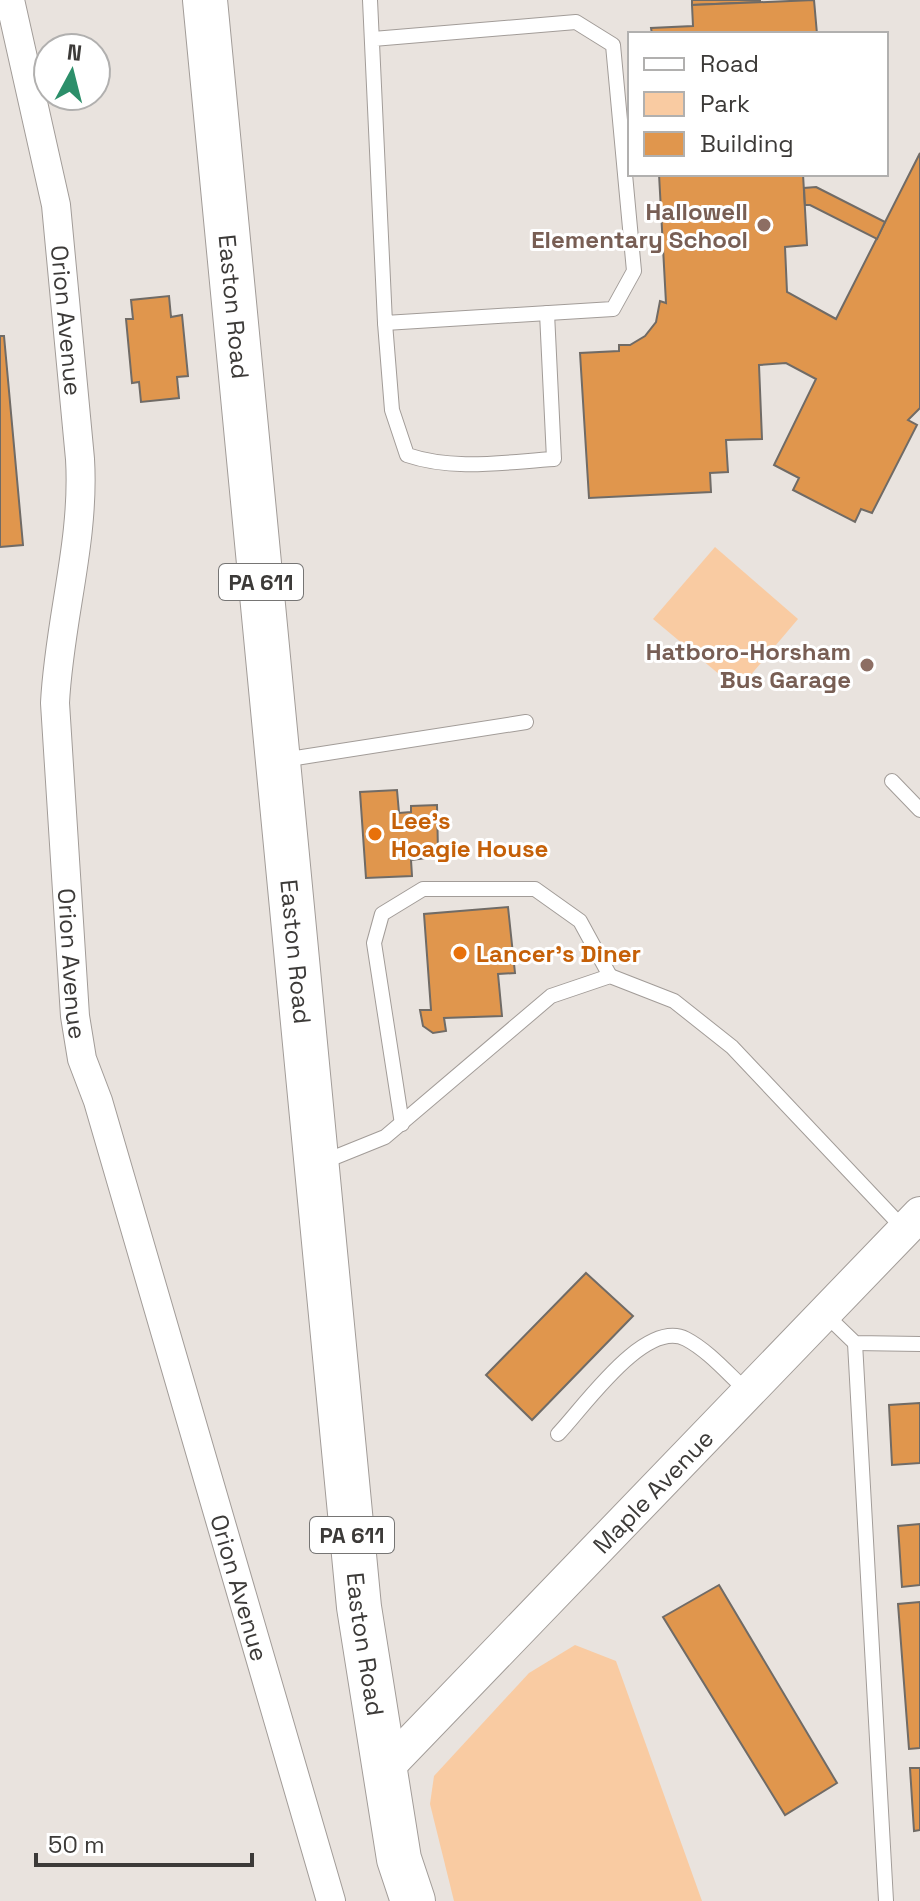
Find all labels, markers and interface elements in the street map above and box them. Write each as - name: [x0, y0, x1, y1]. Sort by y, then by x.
- north arrow: [32, 32, 112, 112]
- legend: [628, 32, 888, 176]
- text: N: [65, 37, 83, 67]
- text: Road: [700, 48, 759, 79]
- text: Park: [700, 88, 750, 119]
- text: Building: [700, 128, 794, 159]
- place label: Hallowell Elementary School: [531, 196, 748, 255]
- marker: Hallowell Elementary School: [755, 216, 773, 234]
- street label: Easton Road: [212, 233, 257, 380]
- street label: Orion Avenue: [44, 244, 89, 397]
- road number: PA 611: [219, 564, 303, 600]
- place label: Hatboro-Horsham Bus Garage: [646, 636, 851, 695]
- marker: Hatboro-Horsham Bus Garage: [858, 656, 876, 674]
- place label: Lee's Hoagie House: [391, 805, 548, 864]
- marker: Lee's Hoagie House: [366, 825, 384, 843]
- street label: Easton Road: [274, 878, 319, 1025]
- street label: Orion Avenue: [51, 887, 94, 1041]
- place label: Lancer's Diner: [476, 938, 641, 969]
- marker: Lancer's Diner: [451, 944, 469, 962]
- street label: Maple Avenue: [586, 1422, 720, 1560]
- street label: Orion Avenue: [204, 1511, 276, 1665]
- road number: PA 611: [310, 1517, 394, 1553]
- street label: Easton Road: [340, 1571, 392, 1718]
- scale bar: [36, 1817, 252, 1867]
- text: 50 m: [48, 1829, 105, 1860]

